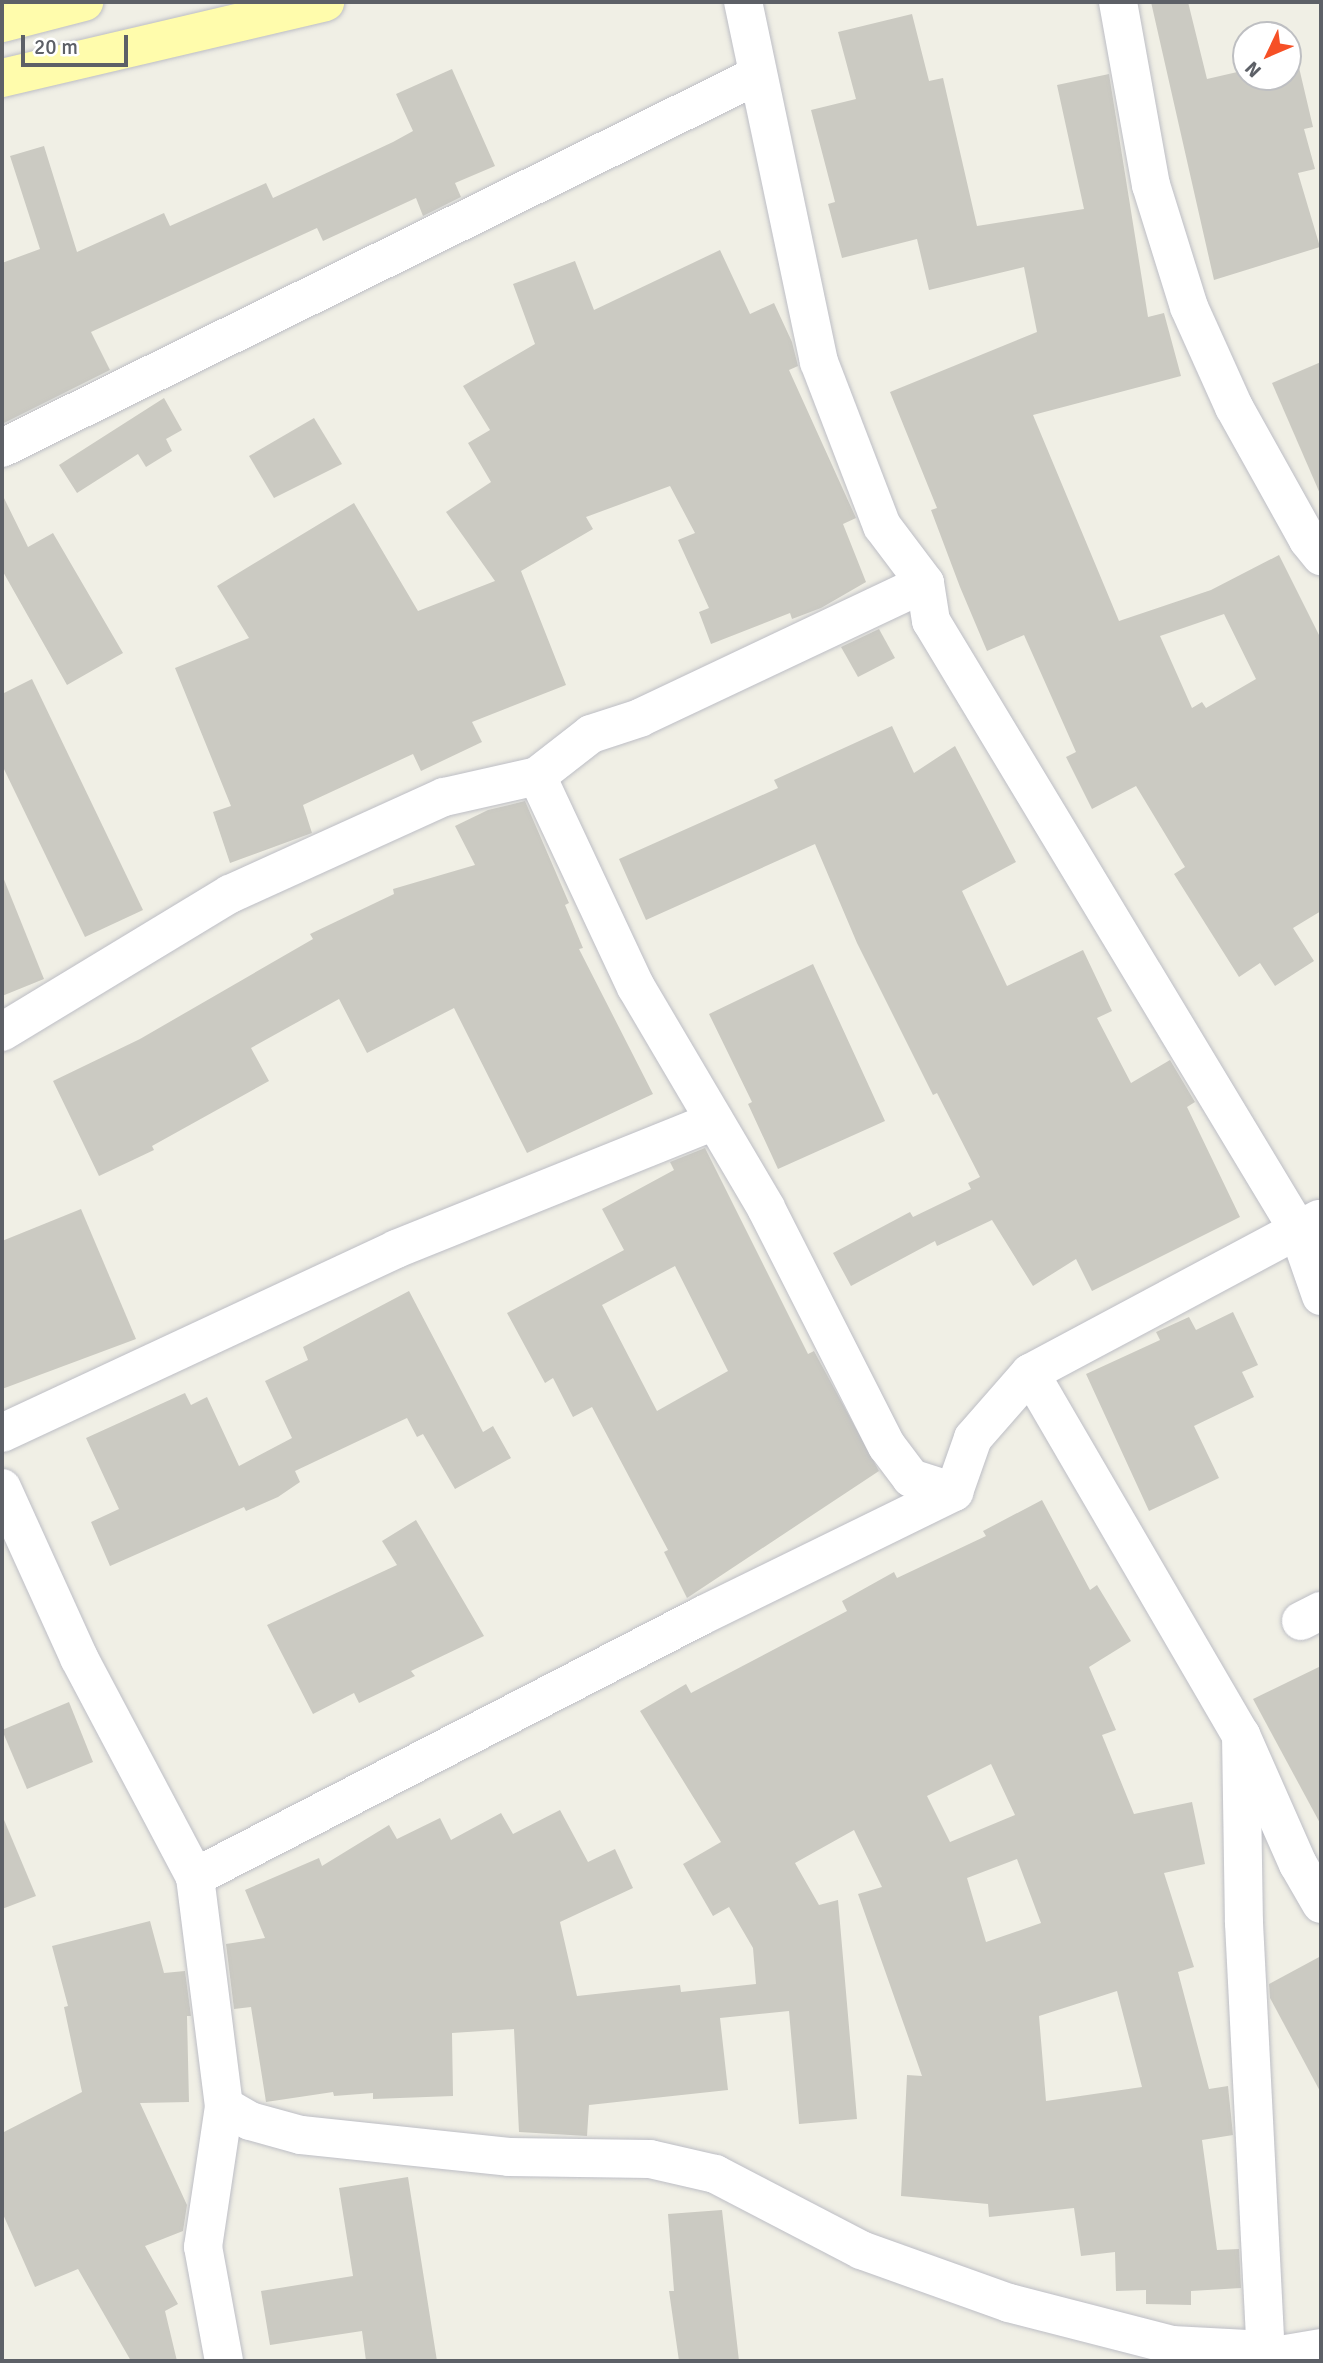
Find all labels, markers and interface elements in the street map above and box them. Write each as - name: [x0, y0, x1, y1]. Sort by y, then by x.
- scale bar: [24, 21, 131, 65]
- north arrow: [1232, 21, 1302, 91]
- text: 20 m: [34, 34, 78, 60]
- text: N: [1240, 56, 1267, 82]

